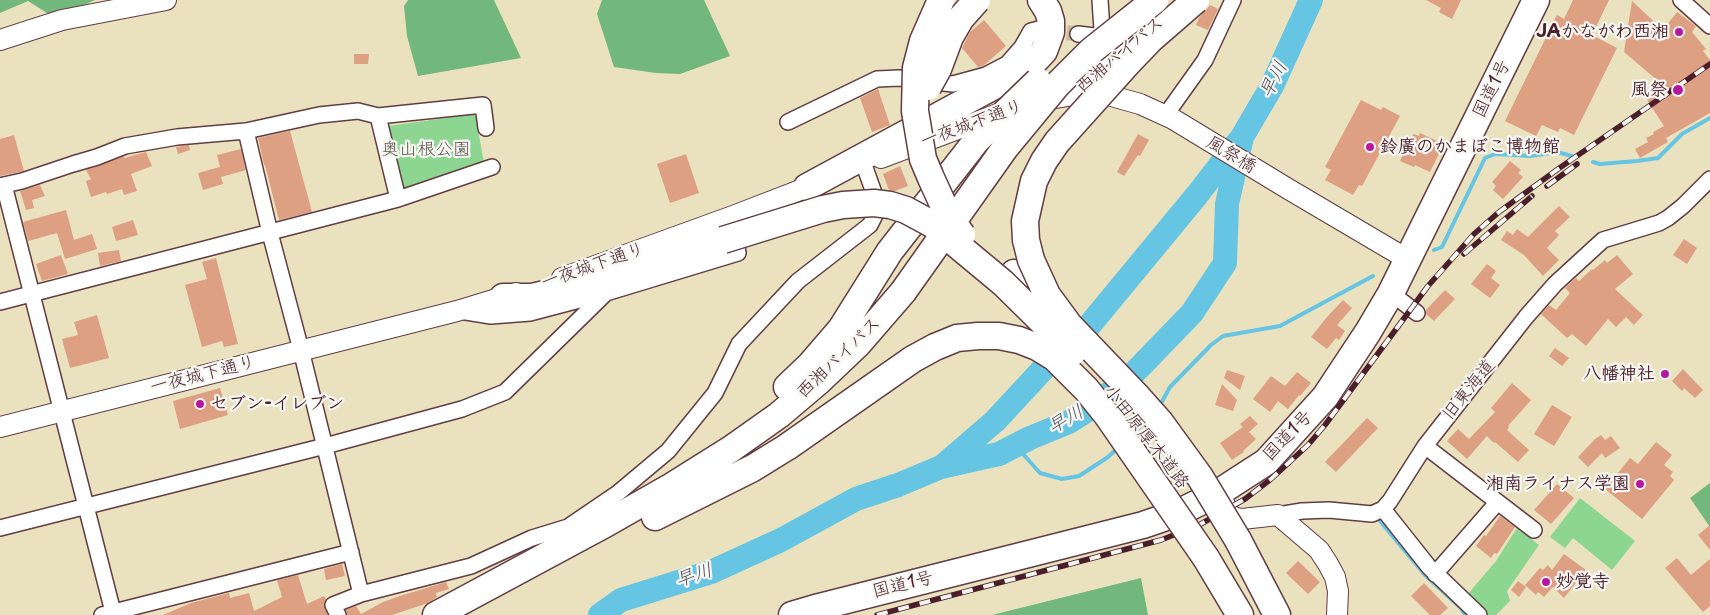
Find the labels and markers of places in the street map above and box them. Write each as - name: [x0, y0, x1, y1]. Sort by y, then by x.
- place label: JAかながわ西湘: [1536, 21, 1669, 43]
- marker: JAかながわ西湘: [1673, 26, 1685, 38]
- place label: 風祭: [1631, 79, 1667, 101]
- marker: 風祭: [1671, 83, 1685, 97]
- place label: 鈴廣のかまぼこ博物館: [1380, 136, 1560, 158]
- marker: 鈴廣のかまぼこ博物館: [1364, 141, 1376, 153]
- place label: 八幡神社: [1583, 363, 1655, 385]
- marker: 八幡神社: [1659, 368, 1671, 380]
- place label: セブン-イレブン: [210, 393, 344, 415]
- marker: セブン-イレブン: [194, 398, 206, 410]
- place label: 湘南ライナス学園: [1486, 473, 1630, 495]
- marker: 湘南ライナス学園: [1634, 478, 1646, 490]
- place label: 妙覚寺: [1556, 571, 1610, 593]
- marker: 妙覚寺: [1540, 576, 1552, 588]

